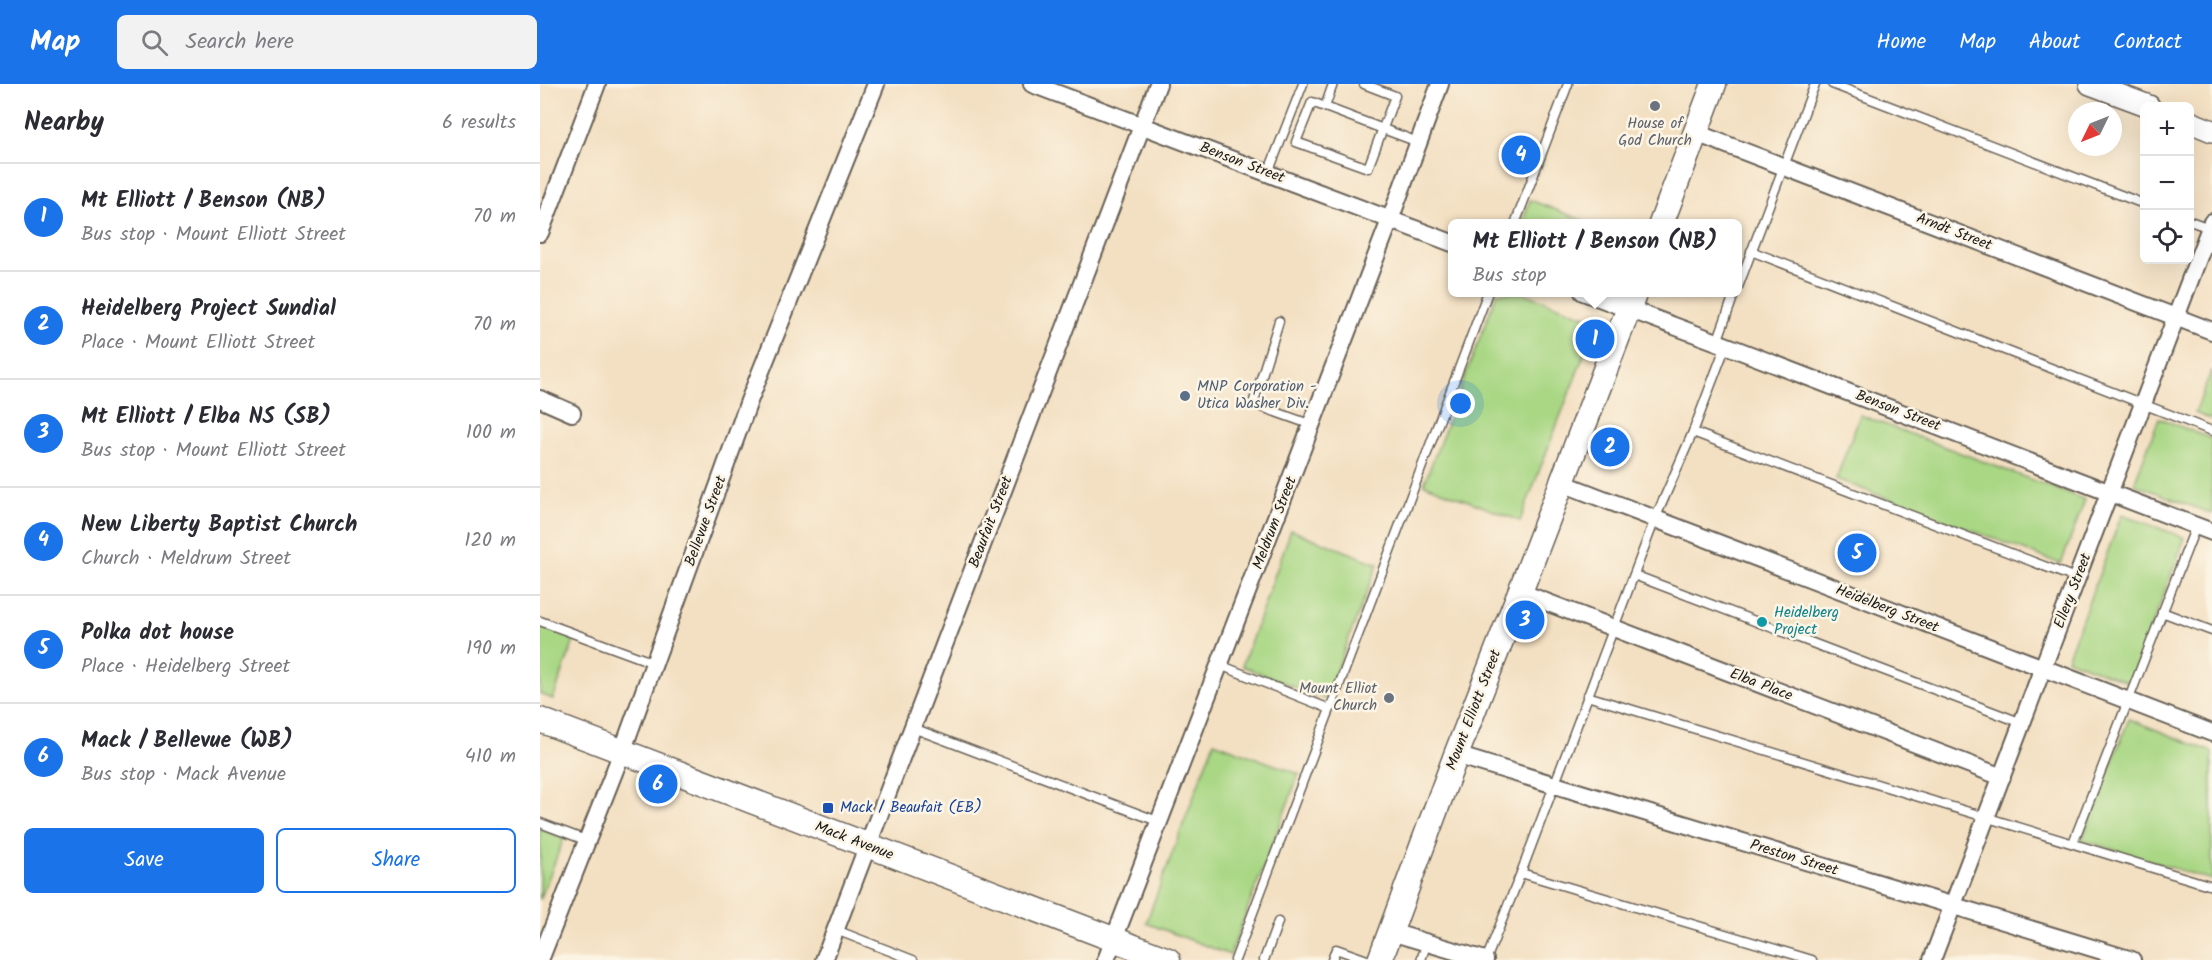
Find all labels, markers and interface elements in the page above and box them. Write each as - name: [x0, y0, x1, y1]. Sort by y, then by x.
- search box: [117, 15, 537, 69]
- text: Map: [30, 20, 81, 65]
- text: Search here: [186, 25, 294, 60]
- icon: search: [138, 26, 171, 59]
- text: Home: [1877, 26, 1926, 59]
- text: Map: [1959, 26, 1996, 59]
- text: About: [2029, 26, 2080, 59]
- text: Contact: [2113, 26, 2182, 59]
- marker: House of God Church: [1648, 99, 1662, 113]
- text: Nearby: [24, 102, 104, 144]
- north arrow: [2068, 102, 2122, 156]
- map controls: [2140, 102, 2194, 264]
- button: +: [2140, 102, 2194, 156]
- text: 6 results: [442, 107, 516, 139]
- place label: House of God Church: [1618, 112, 1692, 153]
- pin: 4: [1502, 132, 1540, 178]
- street label: Benson Street: [1196, 136, 1288, 190]
- button: −: [2140, 156, 2194, 210]
- text: Mt Elliott / Benson (NB): [81, 184, 326, 219]
- text: 1: [40, 201, 47, 233]
- text: 70 m: [473, 201, 516, 233]
- street label: Arndt Street: [1913, 207, 1996, 258]
- button: locate: [2140, 210, 2194, 264]
- text: Bus stop · Mount Elliott Street: [81, 219, 346, 251]
- popup: [1448, 219, 1742, 297]
- text: Mt Elliott / Benson (NB): [1473, 225, 1718, 260]
- text: Bus stop: [1473, 260, 1546, 292]
- text: Heidelberg Project Sundial: [81, 292, 336, 327]
- text: 2: [38, 309, 49, 341]
- text: 70 m: [473, 309, 516, 341]
- pin: 1: [1576, 316, 1614, 362]
- text: Place · Mount Elliott Street: [81, 327, 315, 359]
- place label: MNP Corporation - Utica Washer Div.: [1197, 375, 1317, 416]
- street label: Benson Street: [1852, 384, 1944, 438]
- marker: MNP Corporation - Utica Washer Div.: [1178, 389, 1192, 403]
- your location: [1446, 389, 1475, 418]
- text: Mt Elliott / Elba NS (SB): [81, 400, 331, 435]
- text: 3: [38, 417, 49, 449]
- text: 100 m: [466, 417, 516, 449]
- pin: 2: [1590, 424, 1630, 470]
- text: Bus stop · Mount Elliott Street: [81, 435, 346, 467]
- street label: Bellevue Street: [679, 472, 734, 570]
- street label: Beaufait Street: [962, 472, 1020, 571]
- street label: Meldrum Street: [1246, 473, 1304, 573]
- text: New Liberty Baptist Church: [81, 508, 357, 543]
- text: 4: [38, 525, 49, 557]
- text: 120 m: [464, 525, 516, 557]
- pin: 5: [1838, 530, 1876, 576]
- text: Church · Meldrum Street: [81, 543, 291, 575]
- street label: Ellery Street: [2048, 550, 2098, 632]
- street label: Heidelberg Street: [1832, 578, 1942, 640]
- pin: 3: [1506, 598, 1544, 642]
- place label: Heidelberg Project: [1774, 601, 1839, 642]
- marker: Heidelberg Project: [1755, 615, 1769, 629]
- text: Polka dot house: [81, 616, 234, 651]
- text: 5: [38, 633, 49, 665]
- text: 190 m: [466, 633, 516, 665]
- street label: Mount Elliott Street: [1440, 646, 1508, 774]
- text: Place · Heidelberg Street: [81, 651, 290, 683]
- street label: Elba Place: [1726, 662, 1796, 708]
- place label: Mount Elliot Church: [1299, 677, 1377, 718]
- marker: Mount Elliot Church: [1382, 691, 1396, 705]
- text: Mack / Bellevue (WB): [81, 724, 293, 759]
- text: 6: [38, 741, 49, 773]
- text: 410 m: [465, 741, 516, 773]
- text: Bus stop · Mack Avenue: [81, 759, 286, 791]
- pin: 6: [638, 762, 678, 806]
- place label: Mack / Beaufait (EB): [840, 796, 982, 820]
- marker: Mack / Beaufait (EB): [821, 801, 835, 815]
- street label: Mack Avenue: [811, 815, 897, 867]
- button: Save: [24, 828, 264, 893]
- button: Share: [276, 828, 516, 893]
- street label: Preston Street: [1747, 833, 1841, 883]

